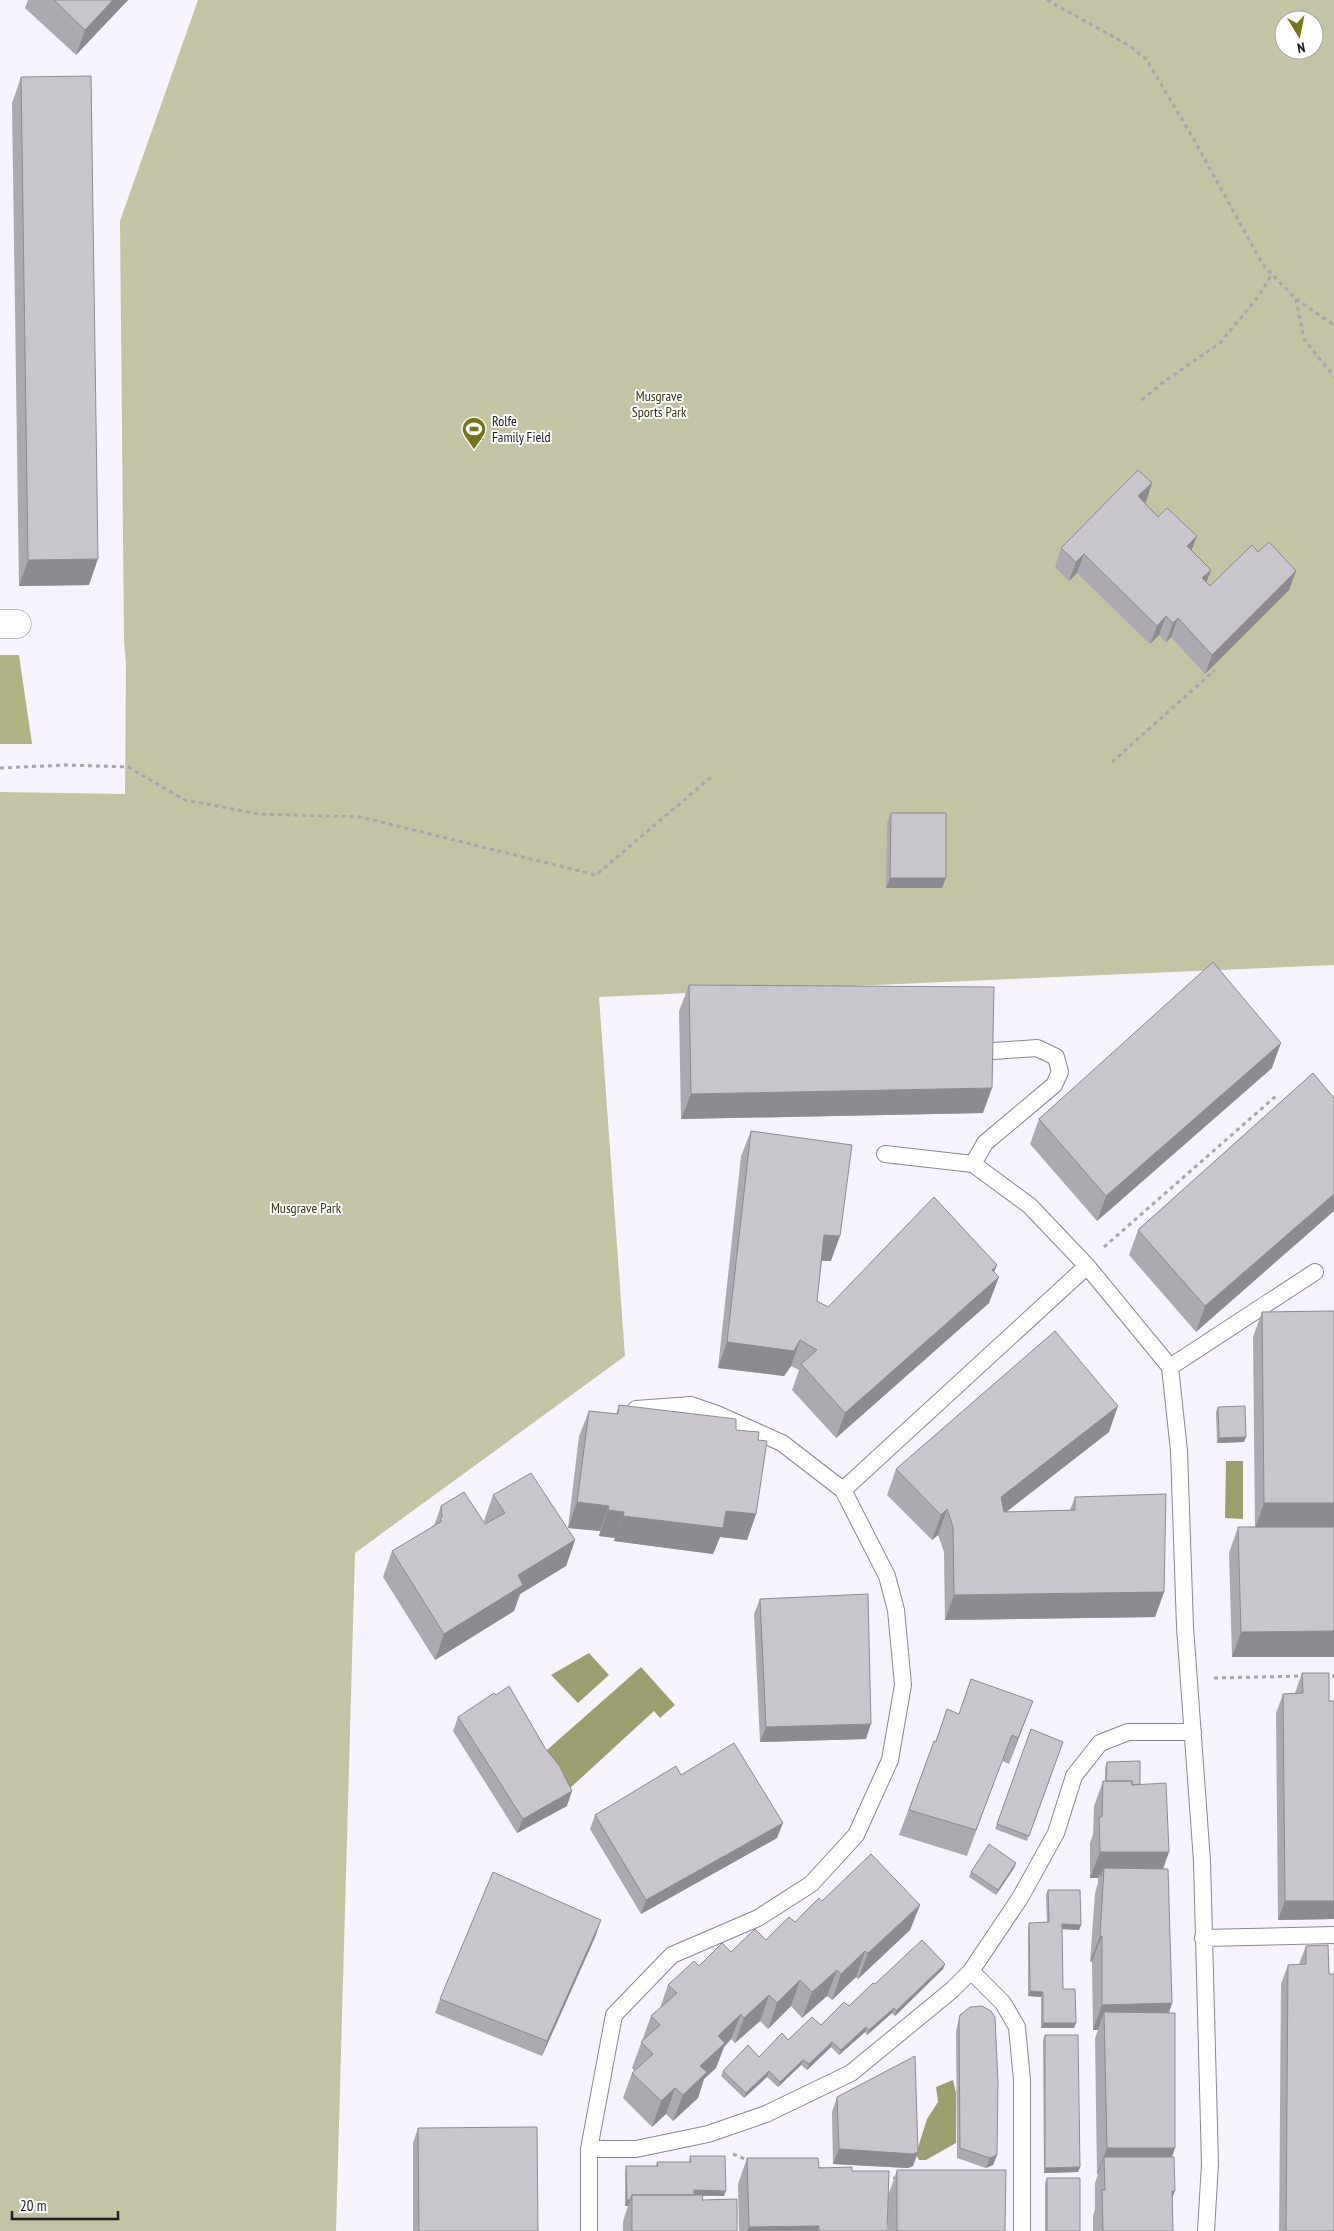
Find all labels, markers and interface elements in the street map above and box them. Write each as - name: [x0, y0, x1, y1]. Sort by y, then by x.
- north arrow: [1274, 10, 1324, 60]
- text: N: [1296, 38, 1307, 57]
- park label: Musgrave Sports Park: [632, 387, 687, 421]
- place label: Rolfe Family Field: [492, 412, 551, 446]
- sports icon: Rolfe Family Field: [461, 416, 487, 450]
- park label: Musgrave Park: [271, 1199, 342, 1217]
- scale bar: [12, 2188, 119, 2220]
- text: 20 m: [20, 2196, 46, 2215]

